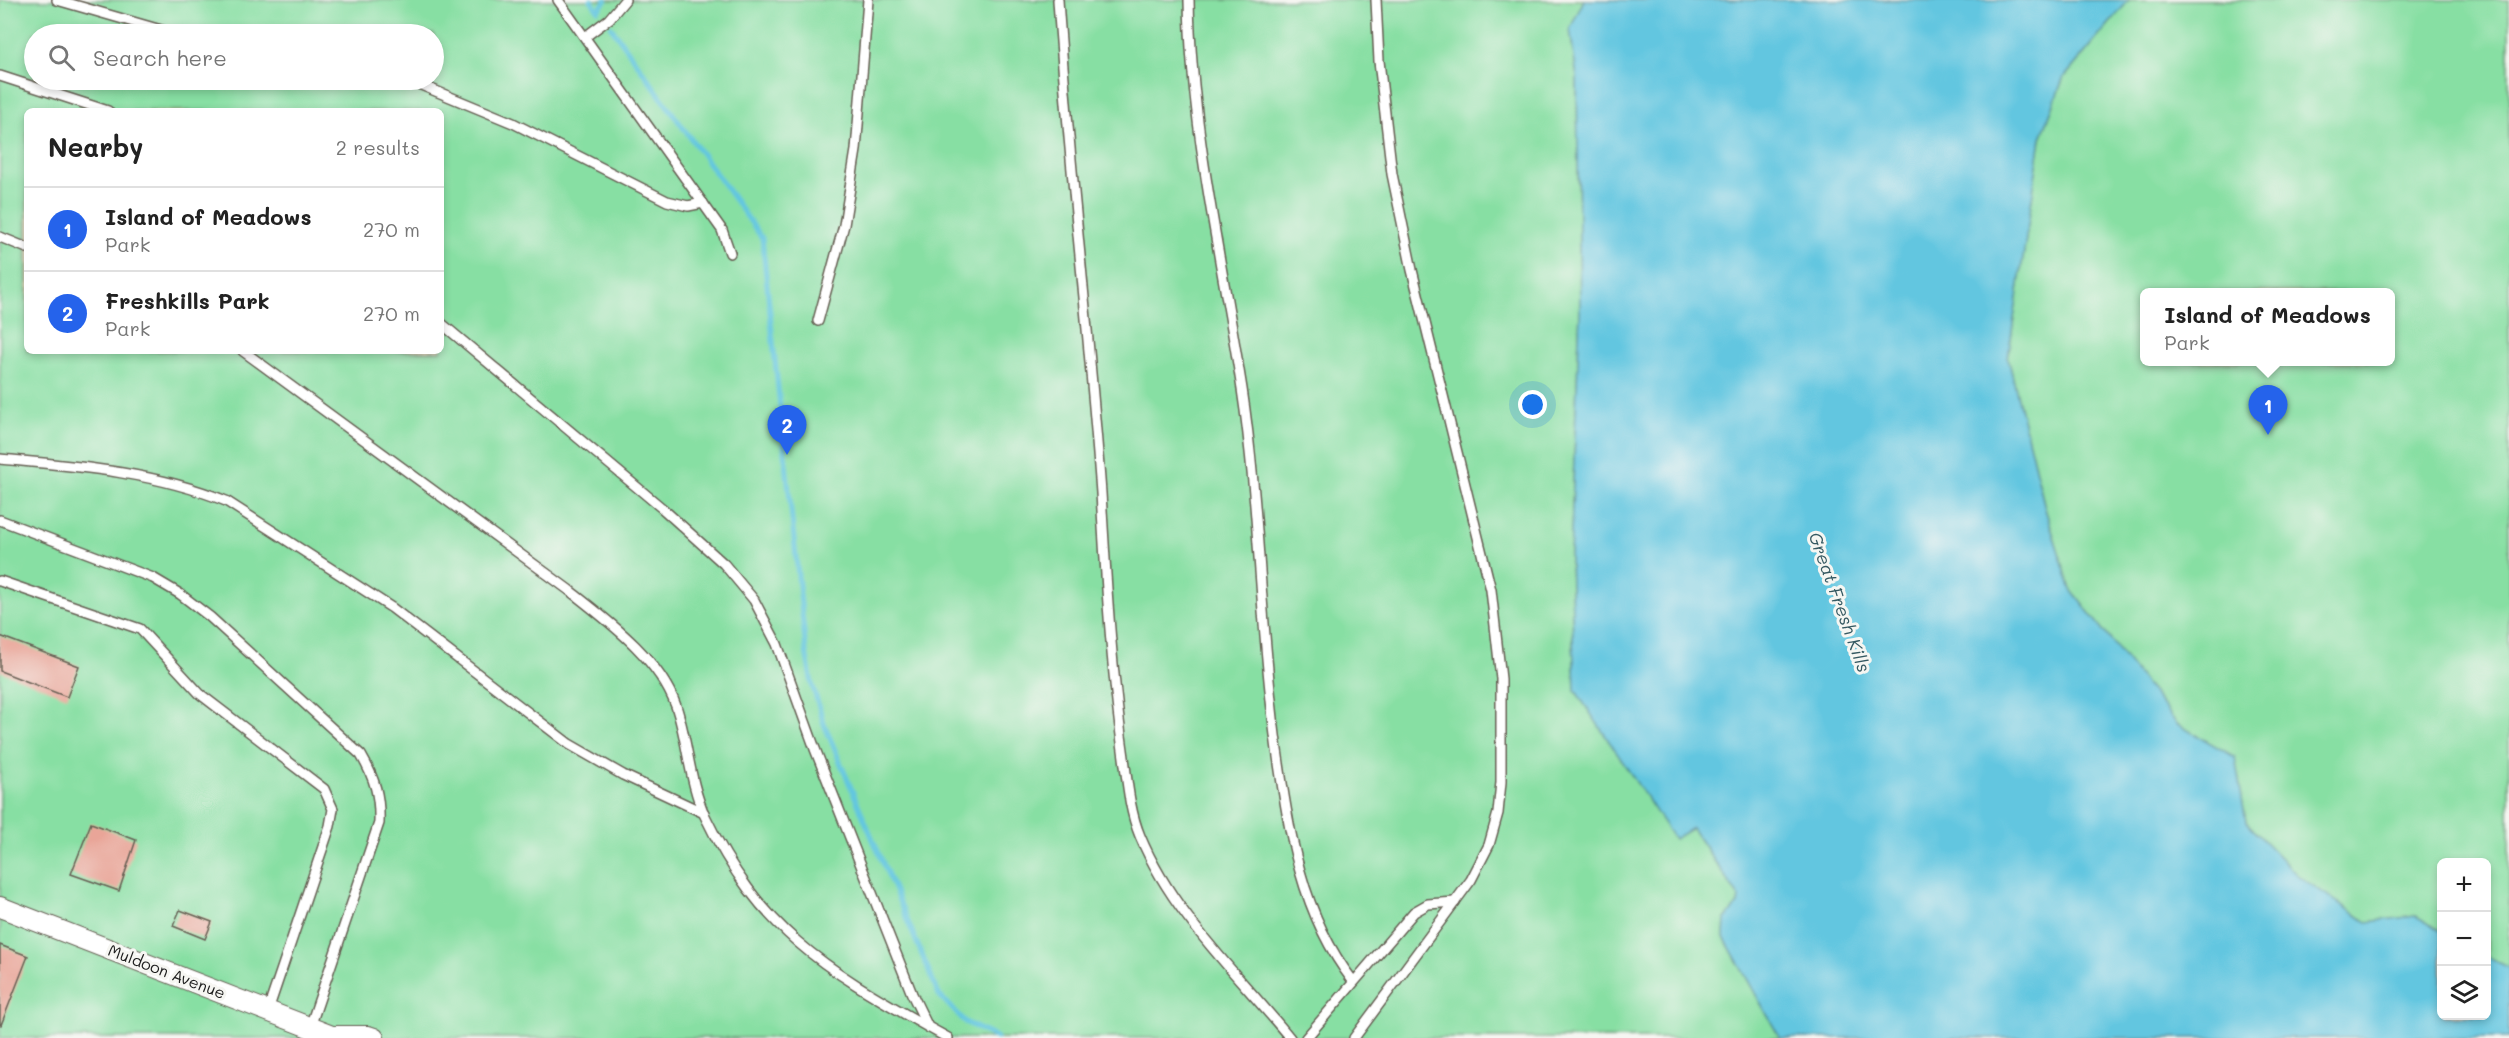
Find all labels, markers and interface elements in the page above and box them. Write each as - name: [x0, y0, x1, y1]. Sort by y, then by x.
- search box: [24, 24, 444, 90]
- icon: search: [45, 41, 78, 74]
- text: Search here: [93, 43, 227, 72]
- text: Nearby: [48, 130, 143, 164]
- text: 2 results: [336, 134, 420, 160]
- text: Island of Meadows: [105, 202, 312, 231]
- text: 1: [63, 216, 72, 242]
- text: 270 m: [363, 216, 420, 242]
- text: Park: [105, 231, 150, 257]
- text: Freshkills Park: [105, 286, 270, 315]
- popup: [2140, 288, 2395, 366]
- text: 2: [62, 300, 73, 326]
- text: 270 m: [363, 300, 420, 326]
- text: Island of Meadows: [2164, 300, 2371, 329]
- text: Park: [105, 315, 150, 341]
- text: Park: [2164, 329, 2210, 355]
- pin: 1: [2248, 386, 2288, 435]
- your location: [1518, 390, 1547, 419]
- pin: 2: [768, 406, 806, 455]
- water label: Great Fresh Kills: [1803, 529, 1877, 675]
- map controls: [2437, 858, 2491, 1020]
- button: +: [2437, 858, 2491, 912]
- button: −: [2437, 912, 2491, 966]
- street label: Muldoon Avenue: [105, 939, 229, 1003]
- button: layers: [2437, 966, 2491, 1020]

